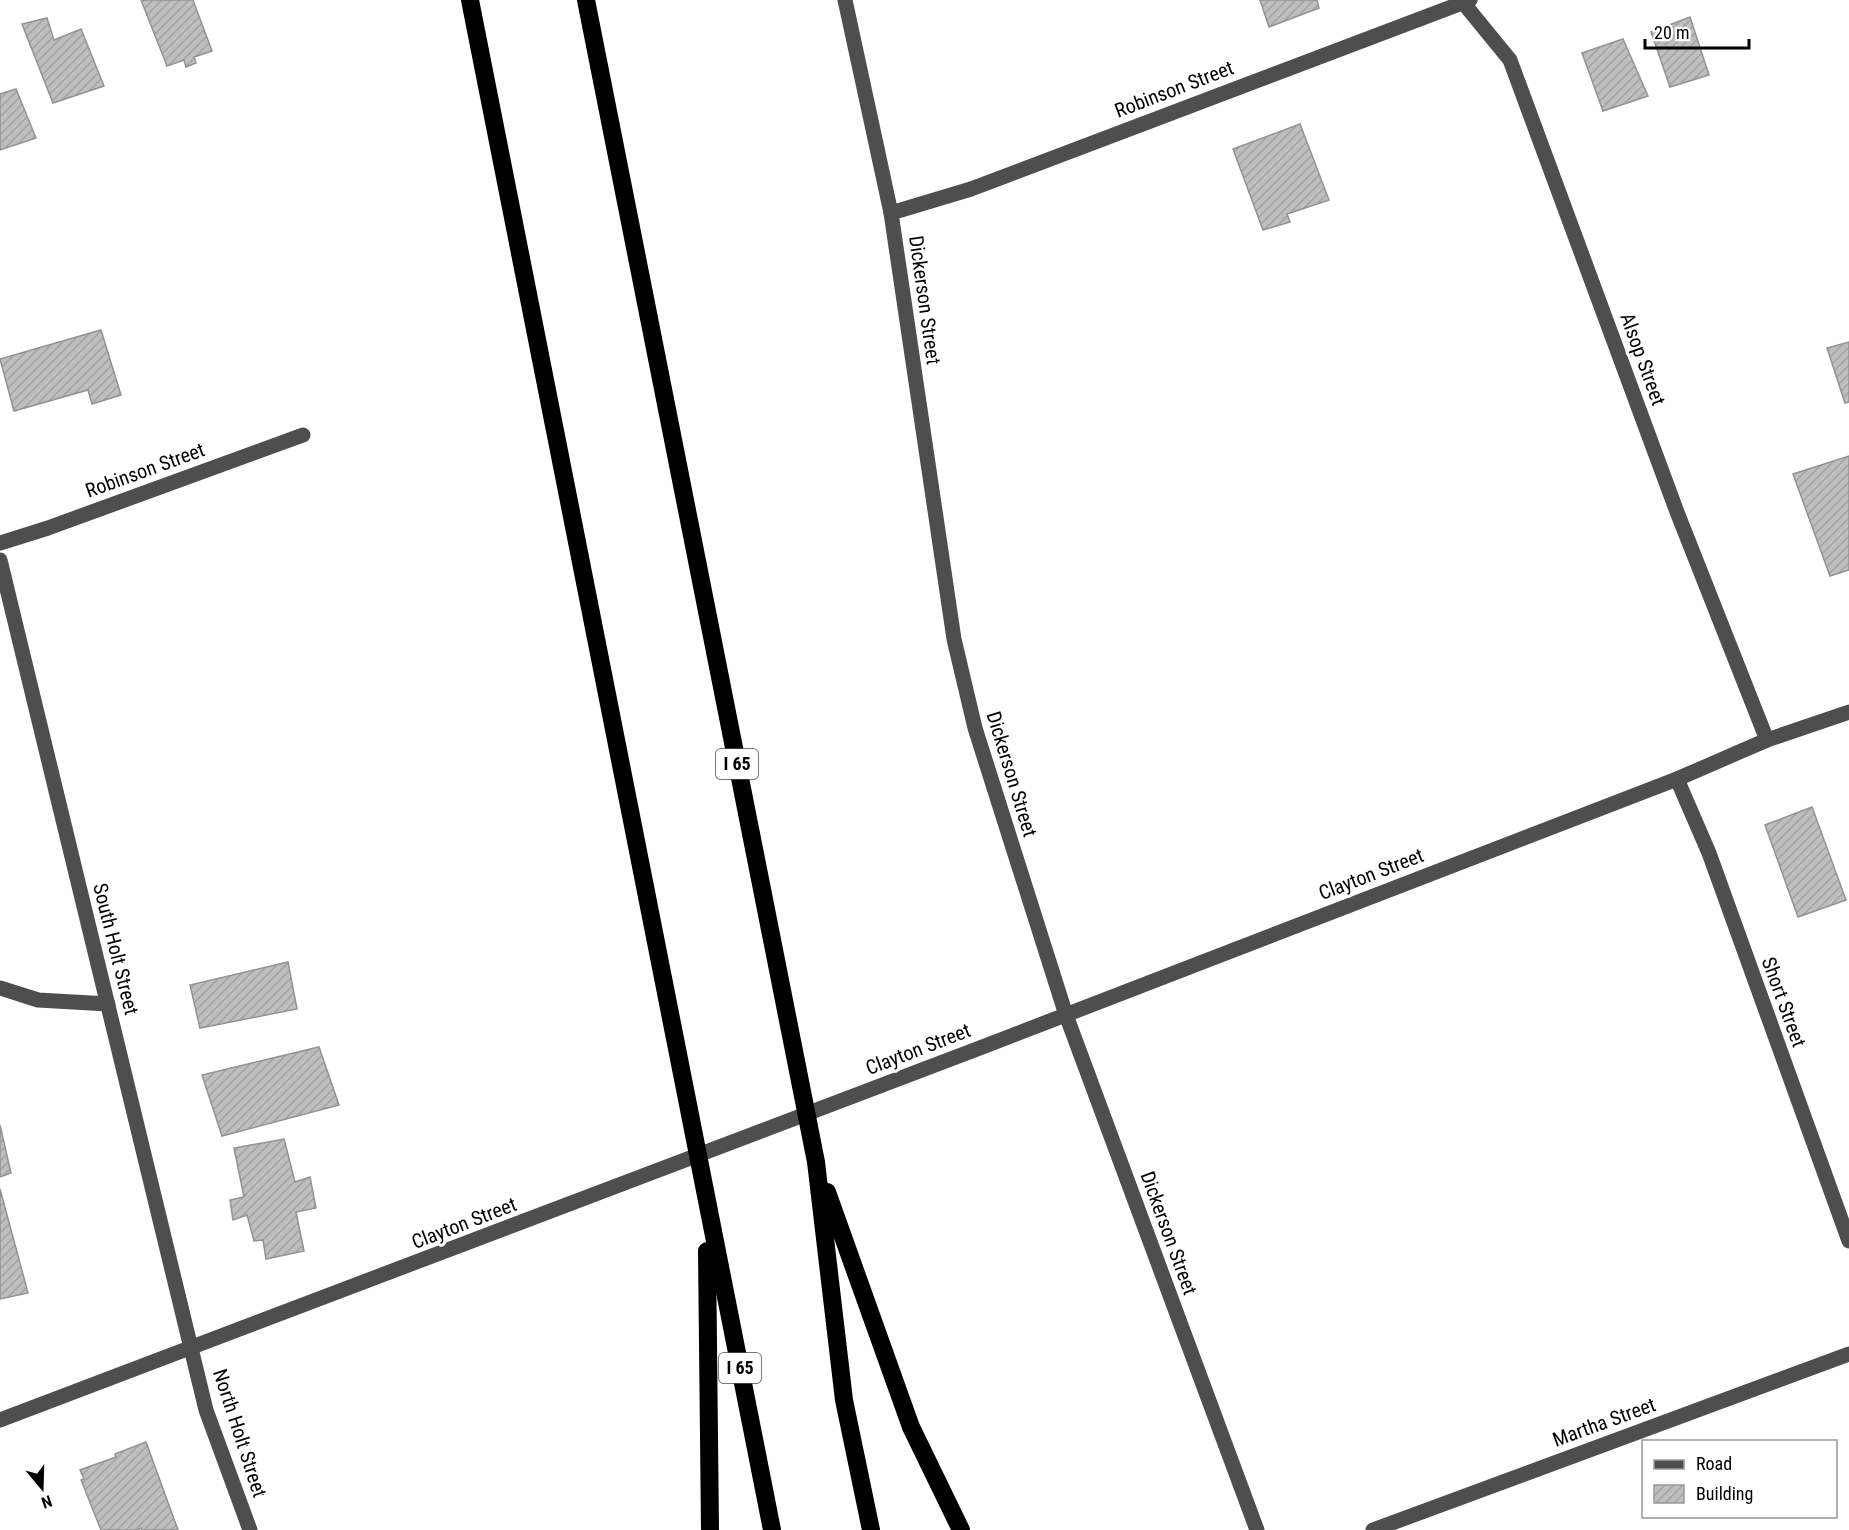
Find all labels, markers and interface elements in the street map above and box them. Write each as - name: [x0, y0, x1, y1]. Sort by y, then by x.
- scale bar: [1645, 12, 1748, 50]
- text: 20 m: [1654, 22, 1689, 43]
- street label: Robinson Street: [1111, 55, 1237, 123]
- street label: Dickerson Street: [904, 234, 946, 366]
- street label: Alsop Street: [1615, 310, 1671, 409]
- street label: Robinson Street: [82, 437, 208, 503]
- street label: Dickerson Street: [982, 708, 1042, 840]
- road number: I 65: [716, 749, 758, 779]
- street label: Clayton Street: [1315, 843, 1427, 905]
- street label: South Holt Street: [88, 881, 144, 1017]
- street label: Short Street: [1757, 954, 1811, 1050]
- street label: Clayton Street: [862, 1018, 974, 1080]
- street label: Dickerson Street: [1136, 1168, 1203, 1298]
- street label: Clayton Street: [408, 1192, 520, 1254]
- road number: I 65: [719, 1353, 761, 1383]
- street label: North Holt Street: [208, 1366, 272, 1500]
- street label: Martha Street: [1549, 1392, 1659, 1452]
- legend: [1642, 1440, 1837, 1518]
- text: Road: [1696, 1453, 1732, 1474]
- north arrow: [12, 1458, 72, 1518]
- text: Building: [1696, 1483, 1753, 1504]
- text: N: [39, 1491, 54, 1512]

